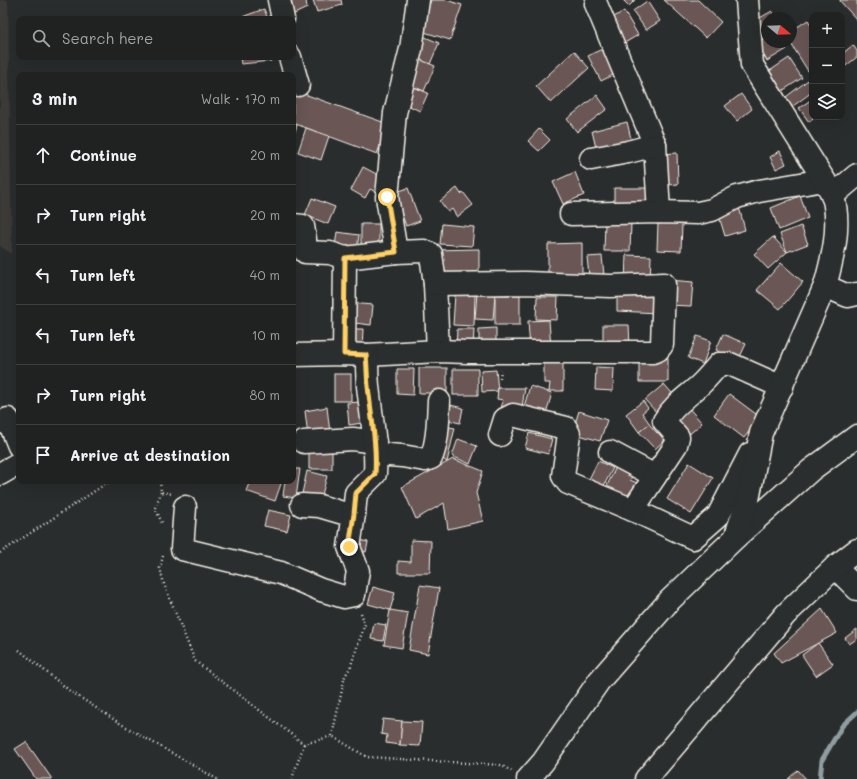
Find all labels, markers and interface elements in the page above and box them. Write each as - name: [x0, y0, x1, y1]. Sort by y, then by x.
- north arrow: [761, 12, 797, 48]
- map controls: [809, 12, 845, 120]
- button: +: [809, 12, 845, 48]
- search box: [16, 16, 296, 60]
- icon: search: [30, 27, 52, 49]
- text: Search here: [62, 28, 153, 48]
- button: −: [809, 48, 845, 84]
- button: layers: [809, 84, 845, 120]
- text: 3 min: [32, 87, 77, 109]
- text: Walk · 170 m: [201, 90, 280, 107]
- icon: ahead: [32, 144, 54, 166]
- text: Continue: [70, 145, 137, 165]
- text: 20 m: [250, 146, 280, 163]
- route start: [378, 188, 396, 206]
- icon: right: [32, 204, 54, 226]
- text: Turn right: [70, 205, 147, 225]
- text: 20 m: [250, 206, 280, 223]
- icon: left: [32, 264, 54, 286]
- text: Turn left: [70, 265, 135, 285]
- text: 40 m: [250, 266, 280, 283]
- icon: left: [32, 324, 54, 346]
- text: Turn left: [70, 325, 135, 345]
- text: 10 m: [252, 326, 280, 343]
- icon: right: [32, 384, 54, 406]
- text: Turn right: [70, 385, 147, 405]
- text: 80 m: [250, 386, 280, 403]
- icon: arrive: [32, 444, 54, 466]
- text: Arrive at destination: [70, 445, 230, 465]
- route end: [340, 538, 358, 556]

